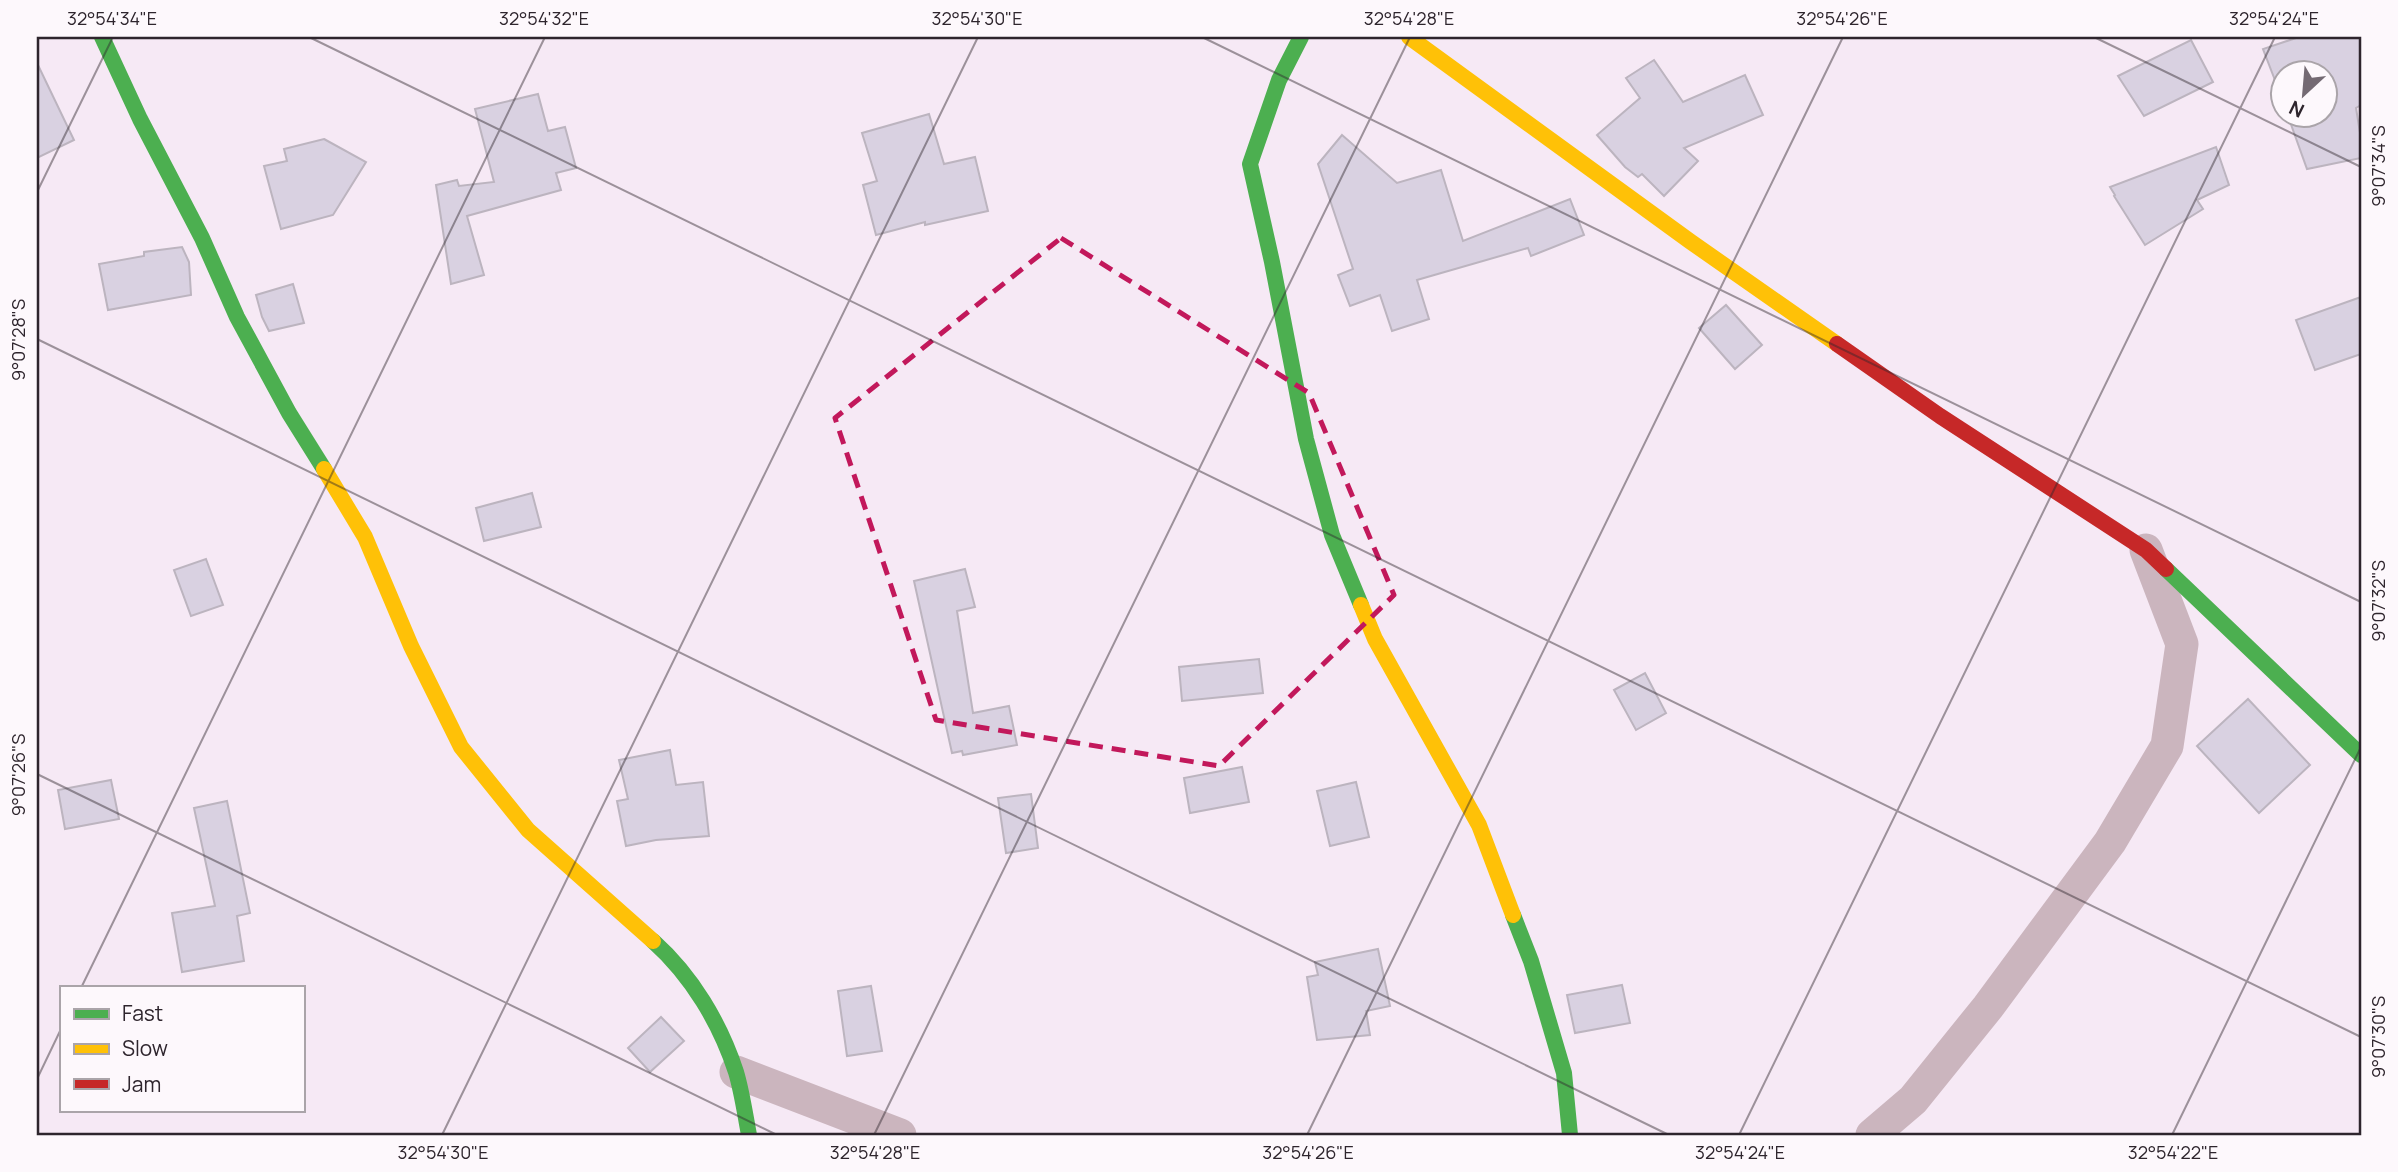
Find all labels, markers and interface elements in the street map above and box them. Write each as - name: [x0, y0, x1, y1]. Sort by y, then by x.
- text: 32°54'34"E: [67, 6, 157, 30]
- text: 32°54'32"E: [499, 6, 589, 30]
- text: 32°54'30"E: [932, 6, 1022, 30]
- text: 32°54'28"E: [1364, 6, 1454, 30]
- text: 32°54'26"E: [1796, 6, 1888, 30]
- text: 32°54'24"E: [2229, 6, 2319, 30]
- north arrow: [2268, 60, 2338, 130]
- text: N: [2285, 95, 2308, 124]
- text: 9°07'34"S: [2366, 125, 2390, 207]
- text: 9°07'28"S: [6, 299, 30, 381]
- text: 9°07'32"S: [2366, 560, 2390, 642]
- text: 9°07'26"S: [6, 734, 30, 816]
- legend: [60, 986, 304, 1112]
- text: 9°07'30"S: [2366, 996, 2390, 1078]
- text: Fast: [122, 999, 163, 1027]
- text: Slow: [122, 1034, 168, 1062]
- text: Jam: [122, 1070, 161, 1098]
- text: 32°54'30"E: [398, 1140, 488, 1164]
- text: 32°54'28"E: [830, 1140, 920, 1164]
- text: 32°54'26"E: [1262, 1140, 1354, 1164]
- text: 32°54'24"E: [1695, 1140, 1785, 1164]
- text: 32°54'22"E: [2128, 1140, 2218, 1164]

